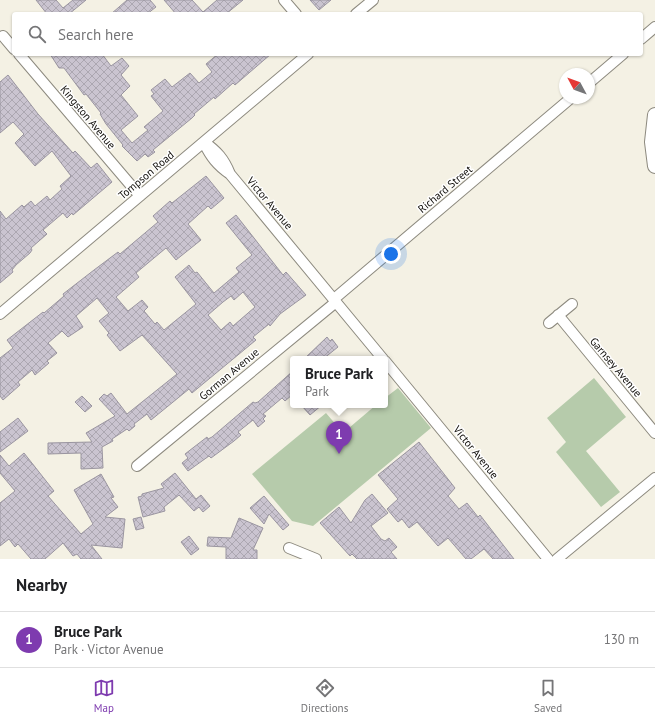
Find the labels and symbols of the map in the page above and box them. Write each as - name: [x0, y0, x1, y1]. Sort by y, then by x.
- north arrow: [559, 68, 595, 104]
- street label: Kingston Avenue: [57, 82, 119, 152]
- street label: Tompson Road: [115, 148, 177, 202]
- street label: Richard Street: [415, 162, 475, 216]
- street label: Victor Avenue: [243, 173, 296, 232]
- your location: [381, 244, 401, 264]
- street label: Garnsey Avenue: [587, 334, 645, 400]
- street label: Gorman Avenue: [196, 345, 262, 403]
- pin: 1: [326, 421, 352, 454]
- street label: Victor Avenue: [450, 422, 502, 482]

